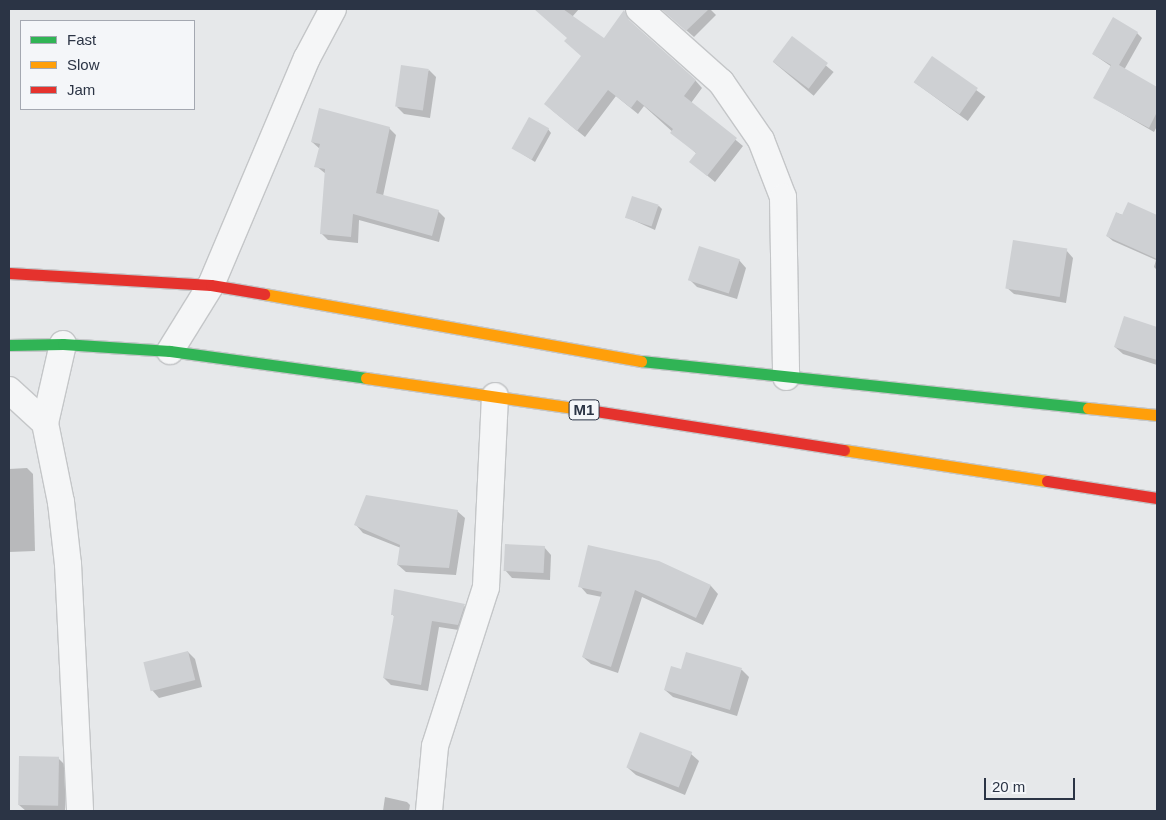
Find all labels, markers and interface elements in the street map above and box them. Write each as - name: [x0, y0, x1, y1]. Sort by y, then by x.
- legend: [20, 20, 195, 110]
- text: Fast: [67, 31, 96, 48]
- text: Slow: [67, 56, 100, 73]
- text: Jam: [67, 81, 95, 98]
- road number: M1: [568, 398, 600, 422]
- scale bar: [986, 768, 1077, 800]
- text: 20 m: [992, 778, 1025, 795]

